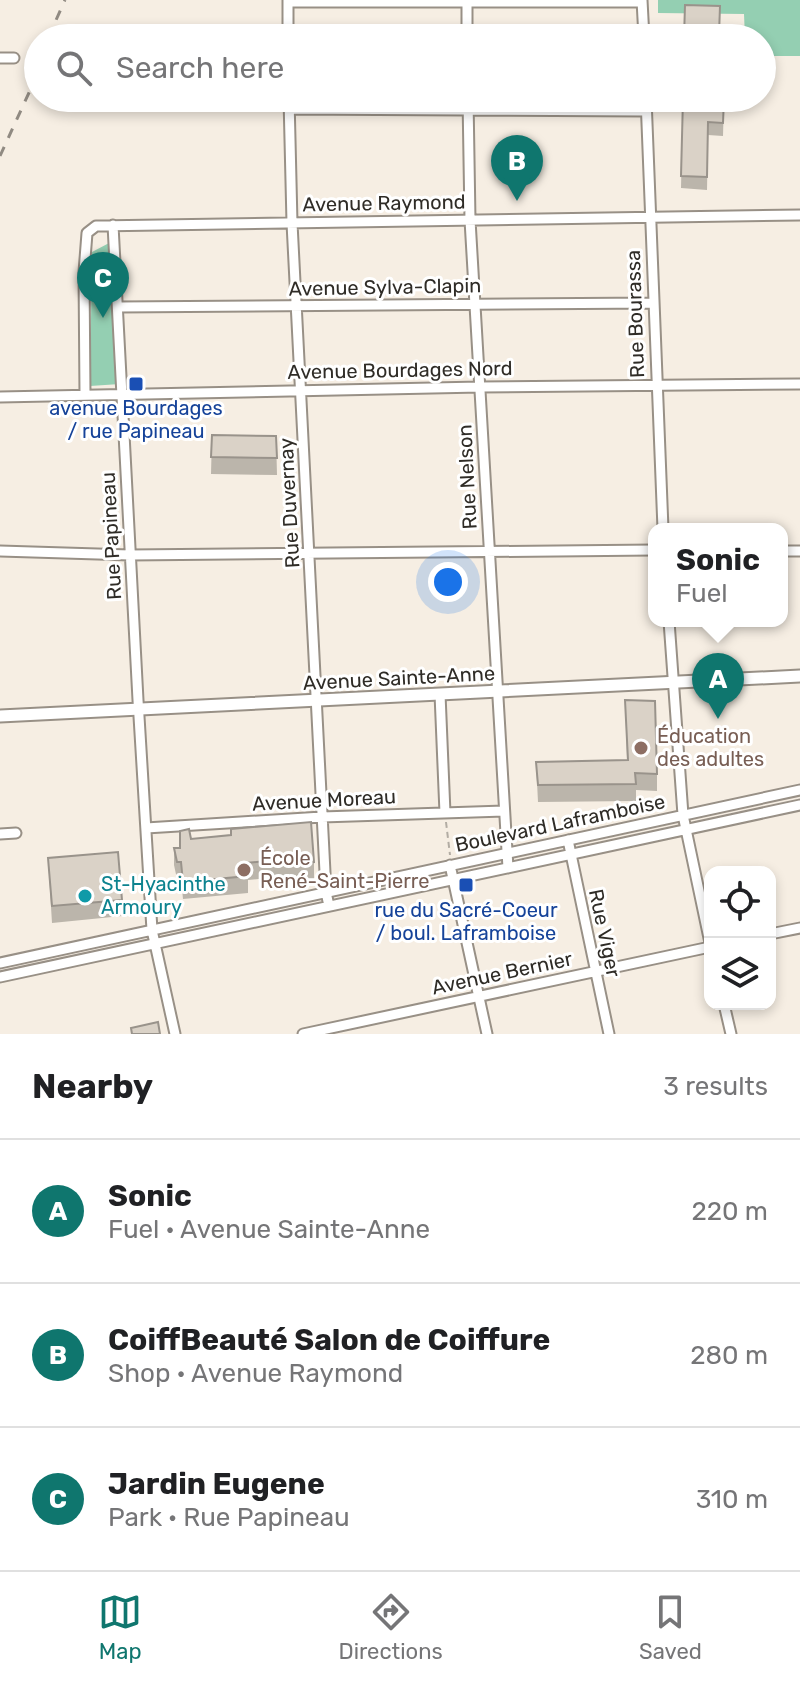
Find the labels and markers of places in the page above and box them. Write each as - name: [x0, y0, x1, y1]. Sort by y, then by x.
- pin: B: [491, 135, 543, 201]
- pin: C: [77, 252, 129, 318]
- marker: avenue Bourdages / rue Papineau: [127, 375, 145, 393]
- place label: avenue Bourdages / rue Papineau: [49, 396, 223, 443]
- pin: A: [692, 653, 744, 719]
- place label: Éducation des adultes: [657, 724, 764, 771]
- marker: Éducation des adultes: [632, 739, 650, 757]
- place label: École René-Saint-Pierre: [260, 846, 429, 893]
- marker: École René-Saint-Pierre: [235, 861, 253, 879]
- place label: St-Hyacinthe Armoury: [101, 872, 226, 919]
- marker: rue du Sacré-Coeur / boul. Laframboise: [457, 876, 475, 894]
- marker: St-Hyacinthe Armoury: [76, 887, 94, 905]
- place label: rue du Sacré-Coeur / boul. Laframboise: [374, 898, 558, 945]

